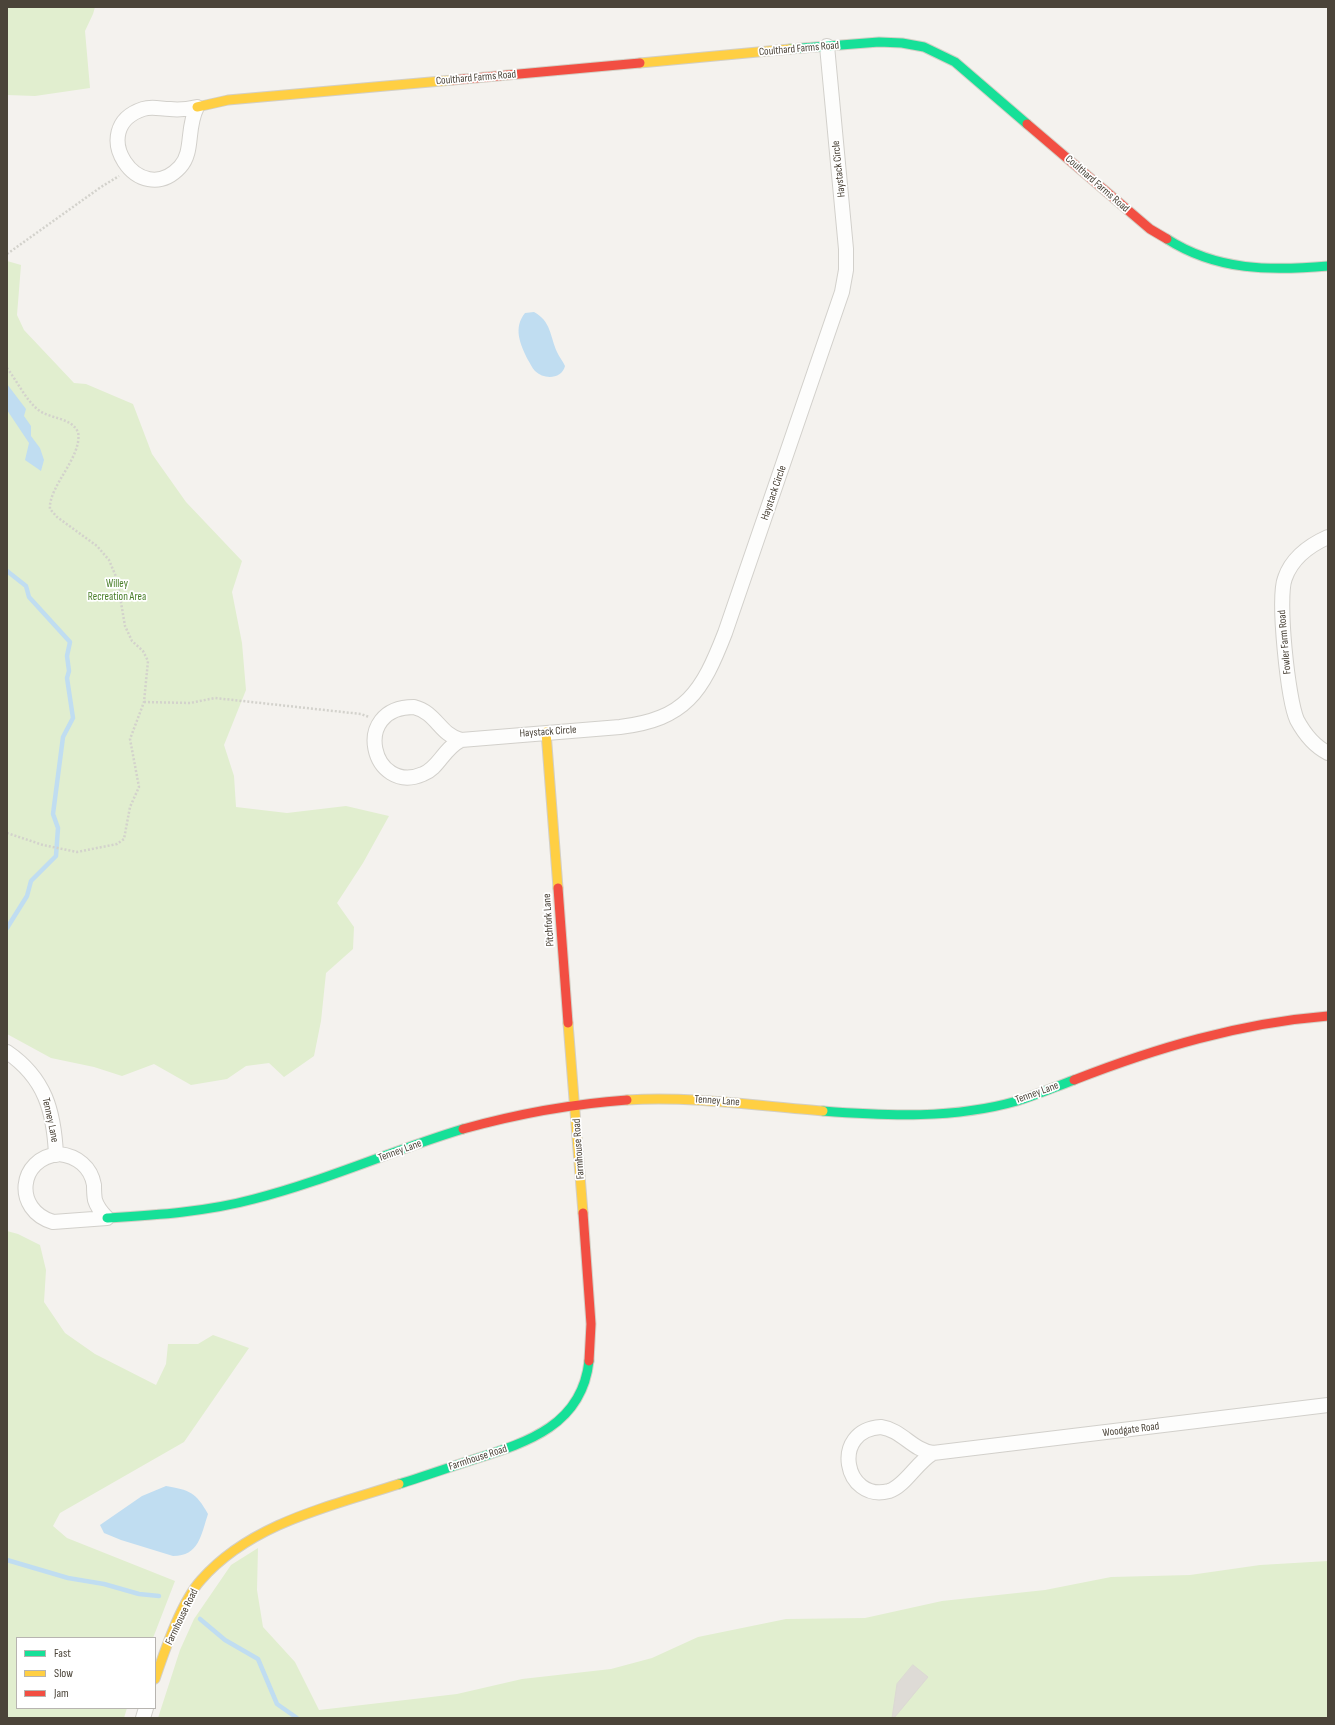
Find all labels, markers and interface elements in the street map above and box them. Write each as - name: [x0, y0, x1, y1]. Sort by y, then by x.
- street label: Coulthard Farms Road: [758, 39, 840, 59]
- street label: Coulthard Farms Road: [435, 68, 517, 88]
- street label: Haystack Circle: [829, 140, 849, 198]
- street label: Coulthard Farms Road: [1062, 153, 1132, 215]
- street label: Haystack Circle: [758, 464, 790, 522]
- park label: Willey Recreation Area: [88, 577, 146, 603]
- street label: Fowler Farm Road: [1276, 609, 1294, 675]
- street label: Haystack Circle: [519, 723, 577, 741]
- street label: Pitchfork Lane: [541, 893, 557, 947]
- street label: Tenney Lane: [1013, 1079, 1061, 1107]
- street label: Tenney Lane: [694, 1093, 740, 1109]
- street label: Tenney Lane: [39, 1096, 61, 1144]
- street label: Farmhouse Road: [570, 1118, 588, 1180]
- street label: Tenney Lane: [376, 1137, 424, 1165]
- street label: Woodgate Road: [1102, 1420, 1160, 1440]
- street label: Farmhouse Road: [447, 1442, 509, 1474]
- street label: Farmhouse Road: [163, 1587, 201, 1647]
- legend: [16, 1637, 156, 1709]
- text: Fast: [54, 1646, 71, 1661]
- text: Slow: [54, 1666, 73, 1681]
- text: Jam: [54, 1686, 69, 1701]

